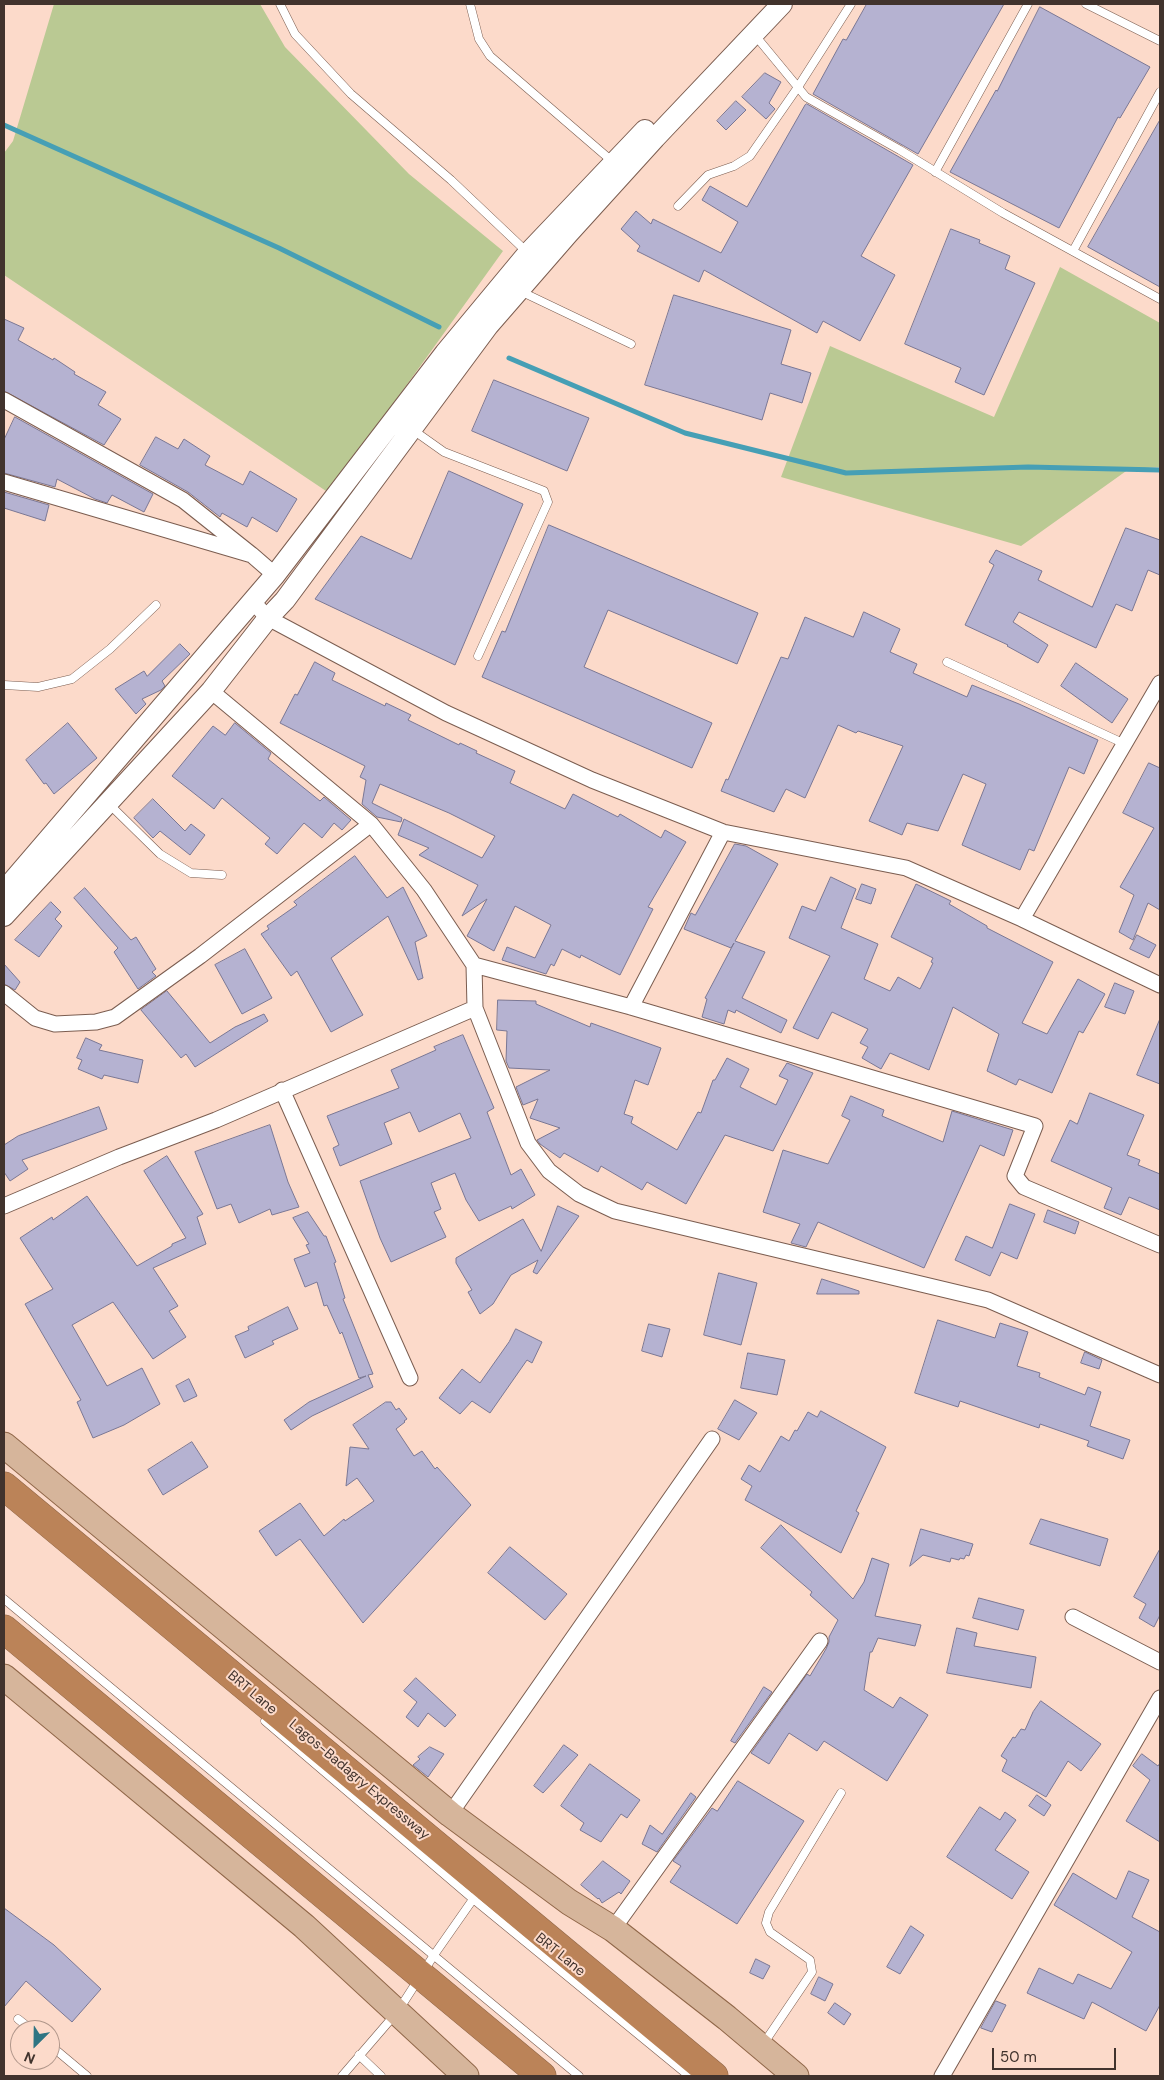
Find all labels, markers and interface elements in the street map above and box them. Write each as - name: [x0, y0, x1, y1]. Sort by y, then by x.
- street label: BRT Lane: [224, 1668, 280, 1718]
- street label: Lagos-Badagry Expressway: [285, 1716, 433, 1844]
- street label: BRT Lane: [532, 1930, 588, 1980]
- north arrow: [10, 2020, 60, 2070]
- scale bar: [994, 2038, 1118, 2070]
- text: 50 m: [1000, 2047, 1037, 2067]
- text: N: [21, 2048, 38, 2068]

